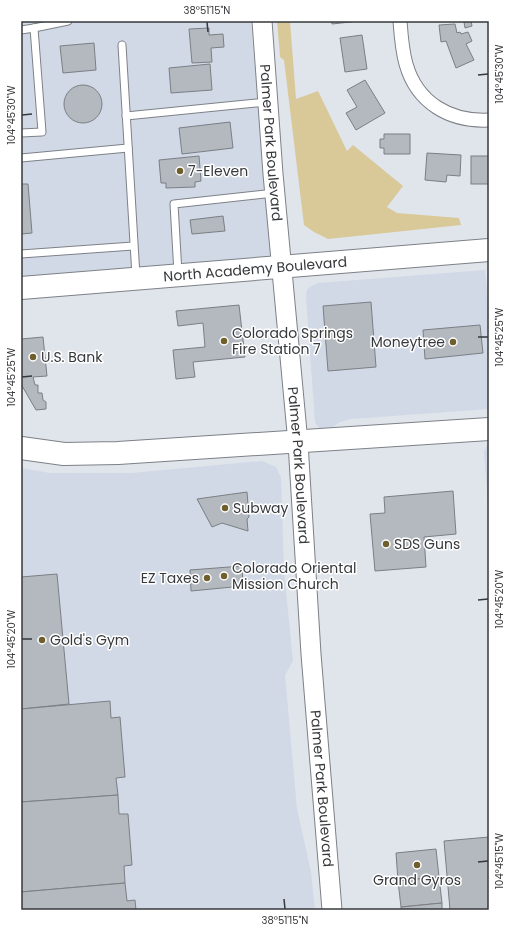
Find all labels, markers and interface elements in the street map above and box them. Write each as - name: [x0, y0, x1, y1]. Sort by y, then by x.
- text: 38°51'15"N: [184, 3, 230, 18]
- text: 104°45'30"W: [492, 44, 507, 103]
- street label: Palmer Park Boulevard: [255, 63, 287, 222]
- text: 104°45'30"W: [4, 85, 19, 144]
- place label: 7-Eleven: [188, 161, 248, 181]
- marker: 7-Eleven: [175, 166, 185, 176]
- street label: North Academy Boulevard: [163, 252, 348, 286]
- text: 104°45'25"W: [492, 307, 507, 366]
- place label: Colorado Springs Fire Station 7: [232, 323, 353, 359]
- place label: Moneytree: [371, 332, 445, 352]
- marker: Colorado Springs Fire Station 7: [219, 336, 229, 346]
- marker: Moneytree: [448, 337, 458, 347]
- text: 104°45'25"W: [4, 347, 19, 406]
- place label: U.S. Bank: [41, 347, 103, 367]
- marker: U.S. Bank: [28, 352, 38, 362]
- street label: Palmer Park Boulevard: [283, 386, 314, 545]
- place label: Subway: [233, 498, 289, 518]
- marker: Subway: [220, 503, 230, 513]
- place label: SDS Guns: [394, 534, 460, 554]
- marker: SDS Guns: [381, 539, 391, 549]
- place label: Colorado Oriental Mission Church: [232, 558, 356, 594]
- place label: EZ Taxes: [141, 568, 199, 588]
- text: 104°45'20"W: [492, 569, 507, 628]
- marker: Colorado Oriental Mission Church: [219, 571, 229, 581]
- marker: EZ Taxes: [202, 573, 212, 583]
- text: 104°45'20"W: [4, 609, 19, 668]
- place label: Gold's Gym: [50, 630, 129, 650]
- marker: Gold's Gym: [37, 635, 47, 645]
- street label: Palmer Park Boulevard: [306, 709, 338, 868]
- text: 104°45'15"W: [492, 833, 507, 889]
- marker: Grand Gyros: [412, 860, 422, 870]
- place label: Grand Gyros: [373, 870, 461, 890]
- text: 38°51'15"N: [262, 913, 308, 928]

